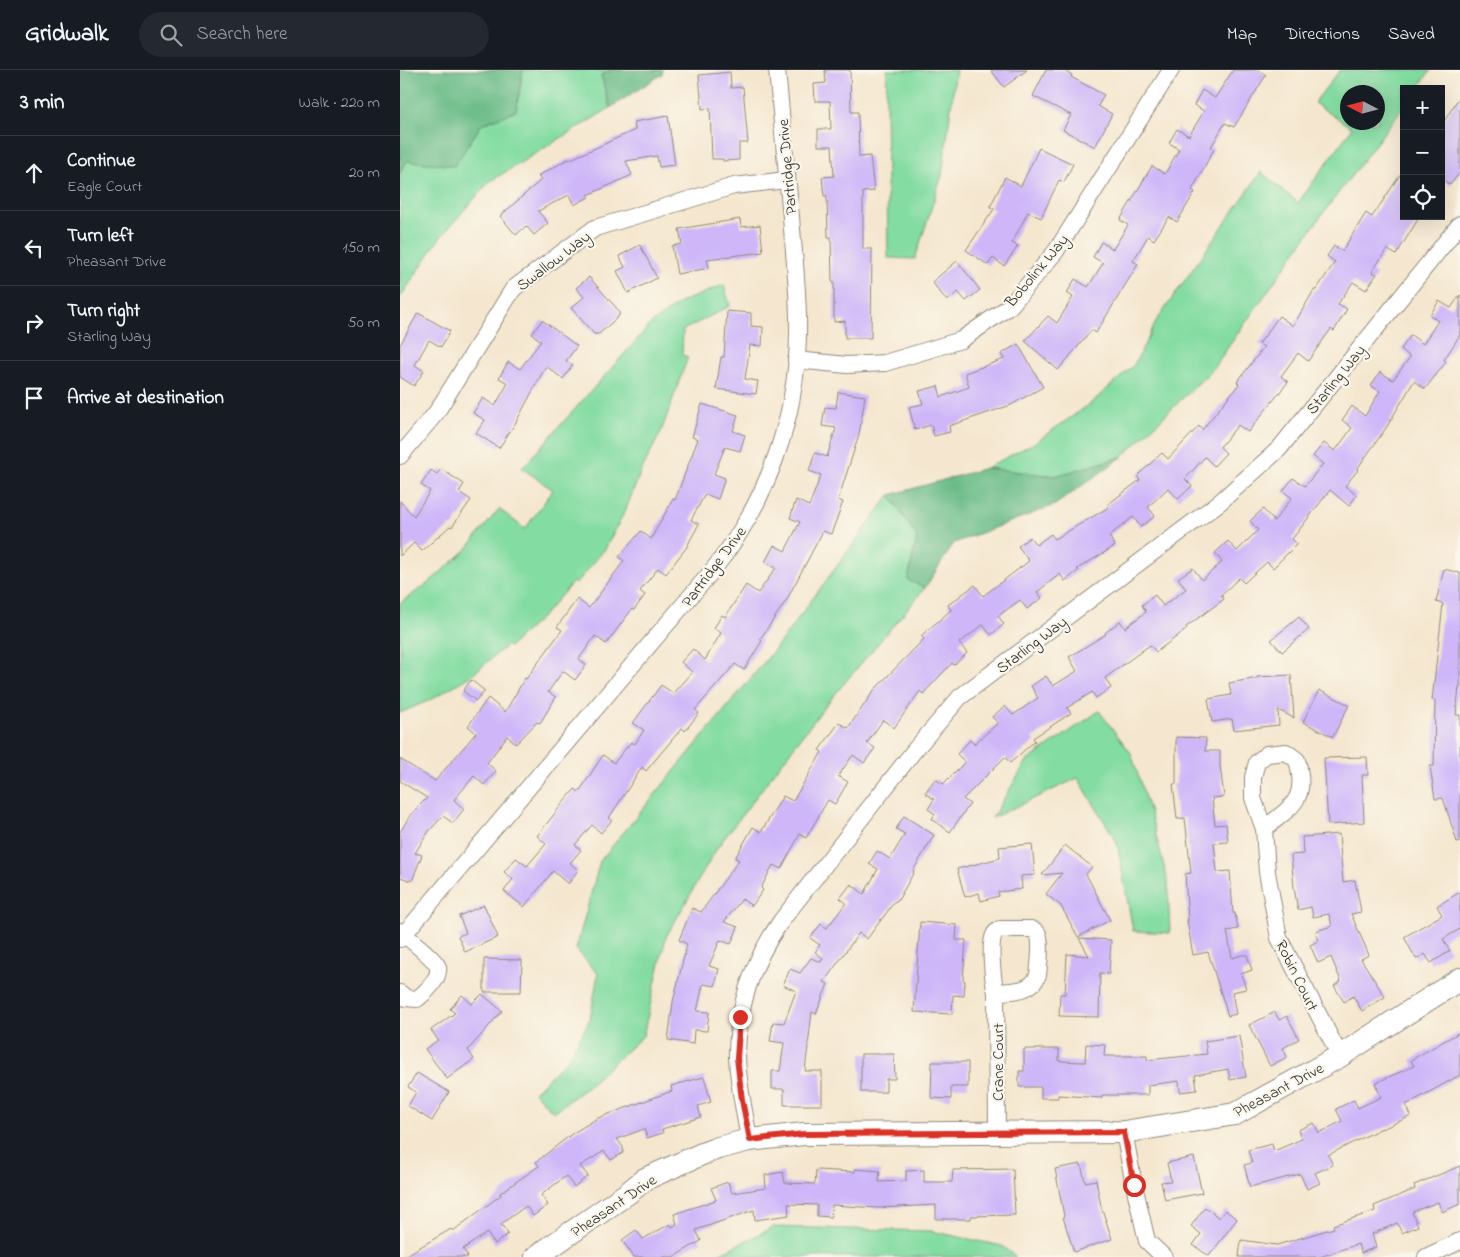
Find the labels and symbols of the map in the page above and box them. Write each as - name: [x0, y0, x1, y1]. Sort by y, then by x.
- north arrow: [1340, 85, 1385, 130]
- street label: Partridge Drive: [772, 117, 804, 216]
- street label: Swallow Way: [512, 226, 596, 298]
- street label: Bobolink Way: [999, 229, 1075, 314]
- street label: Starling Way: [1301, 340, 1372, 420]
- street label: Partridge Drive: [676, 521, 754, 613]
- street label: Starling Way: [992, 611, 1073, 680]
- street label: Robin Court: [1269, 936, 1324, 1016]
- route end: [729, 1006, 752, 1029]
- street label: Crane Court: [987, 1022, 1011, 1101]
- street label: Pheasant Drive: [1230, 1057, 1329, 1125]
- street label: Pheasant Drive: [566, 1169, 663, 1244]
- route start: [1123, 1174, 1146, 1197]

